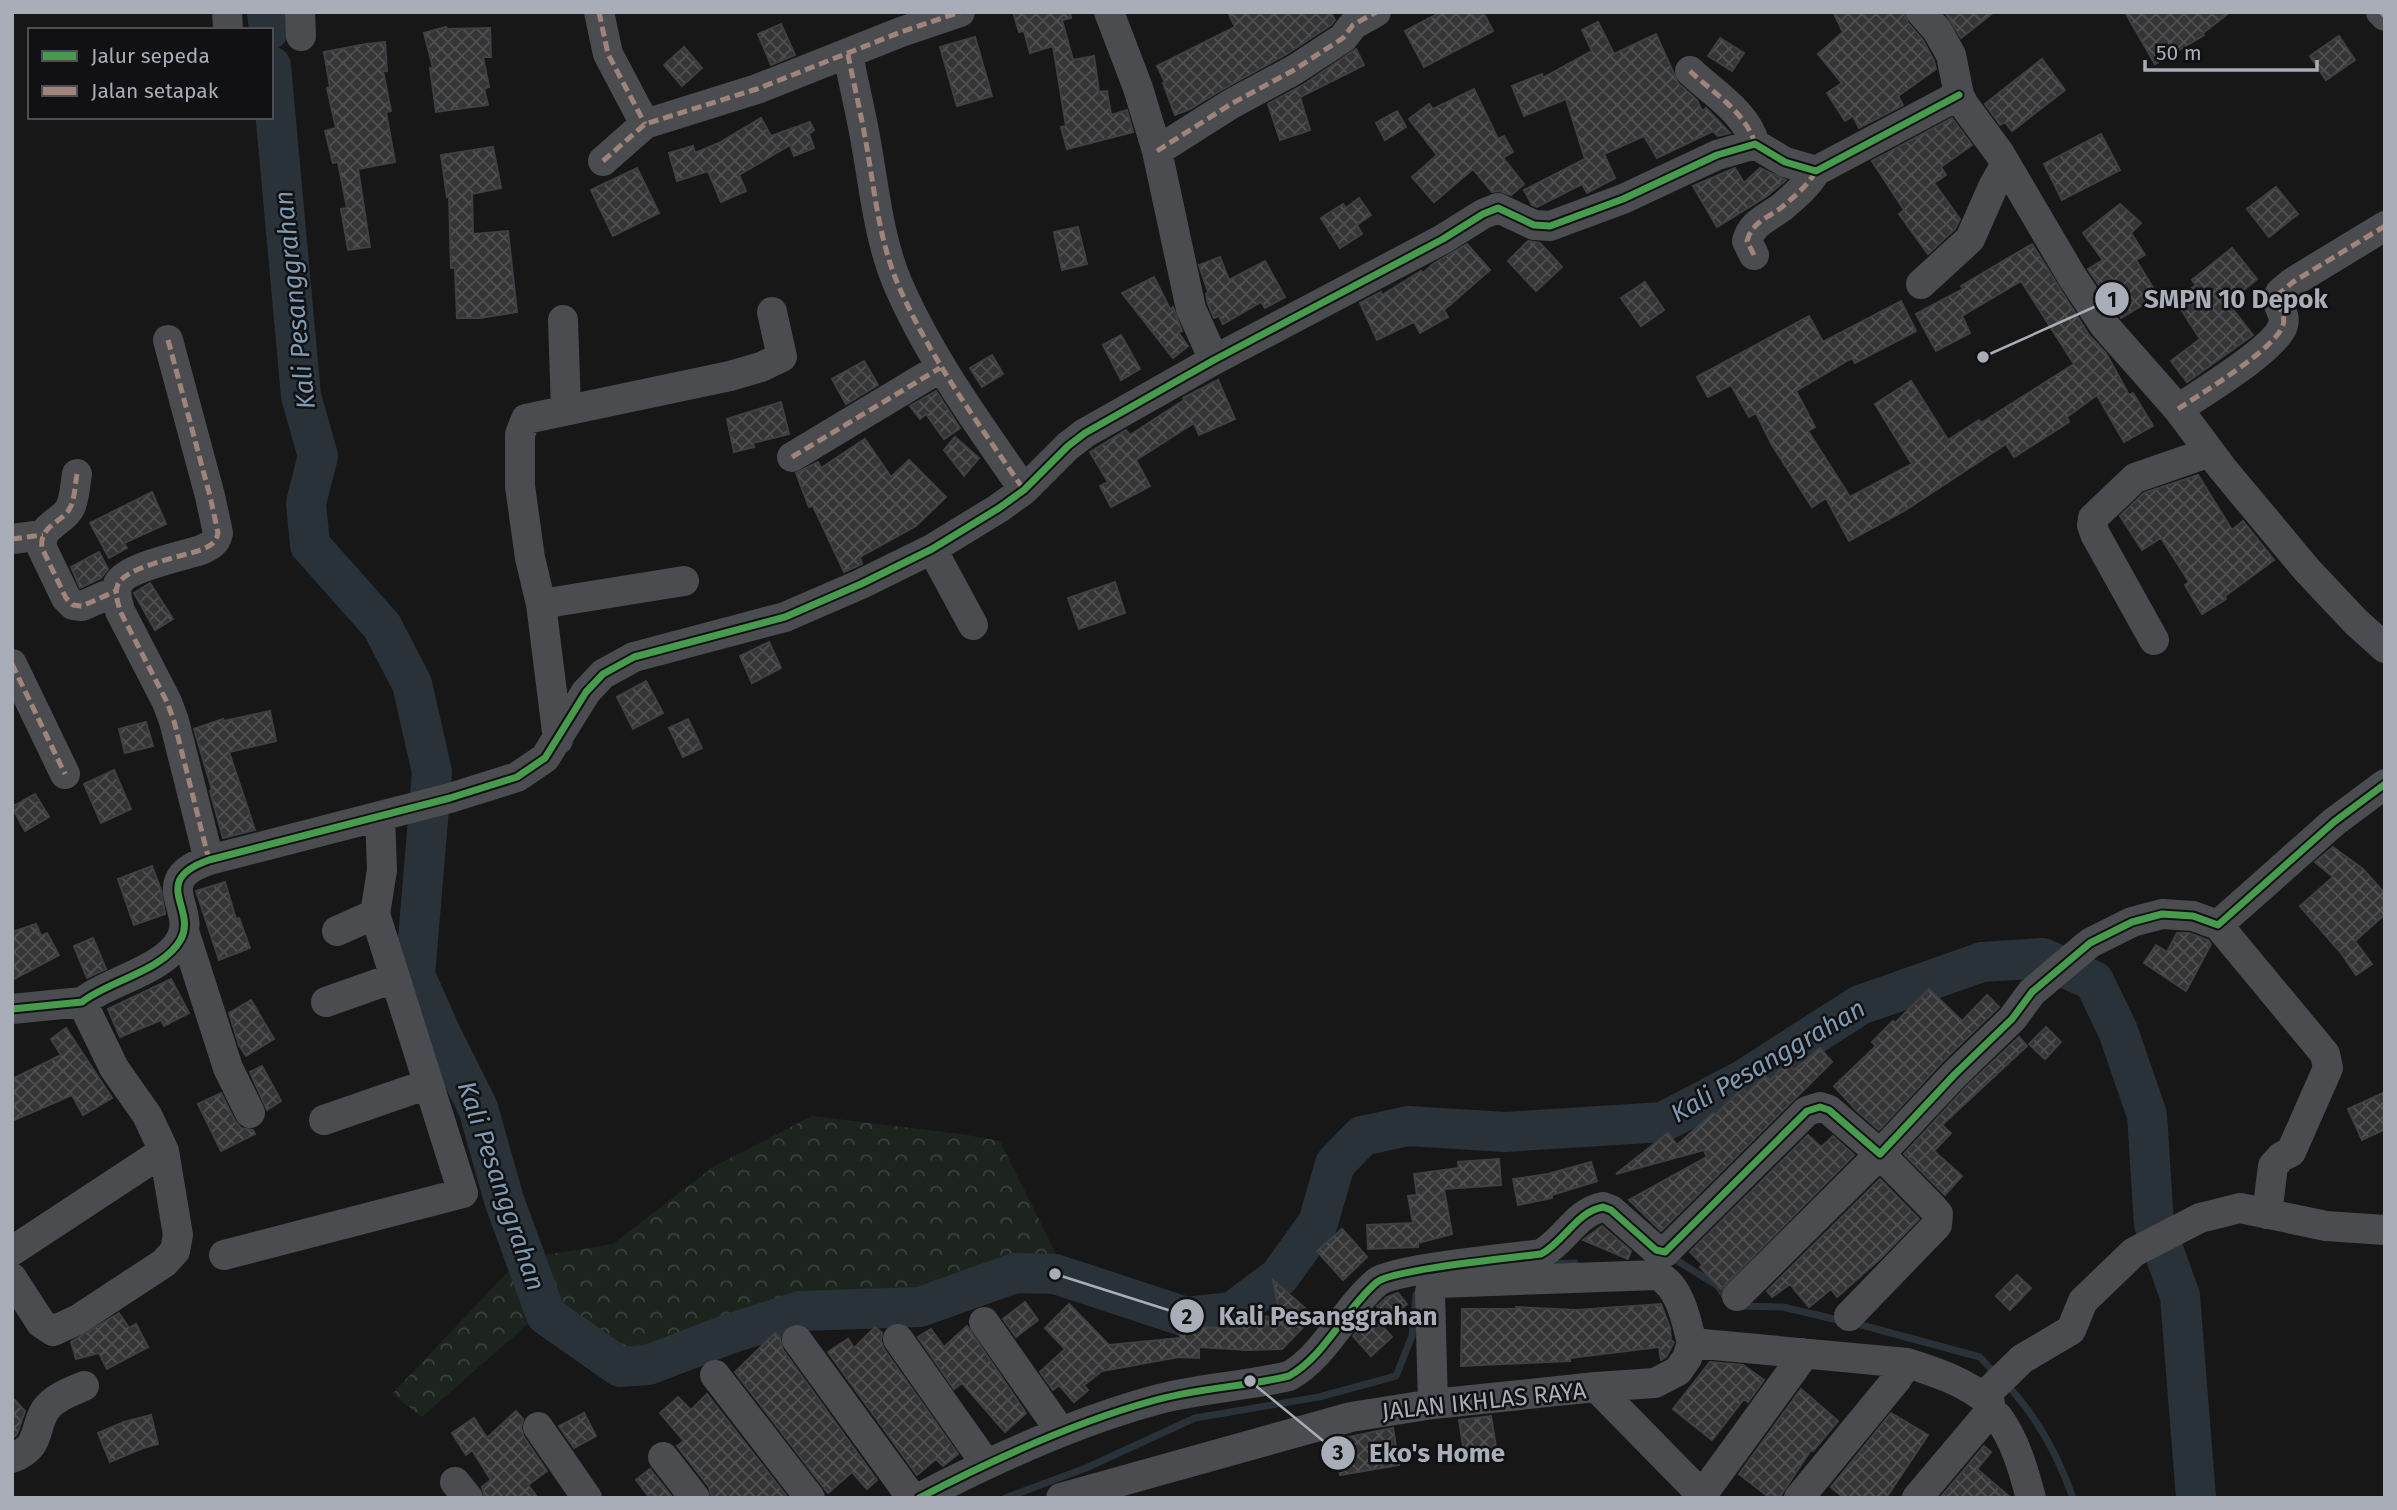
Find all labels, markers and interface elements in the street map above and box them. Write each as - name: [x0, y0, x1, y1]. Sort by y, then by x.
- legend: [28, 28, 273, 119]
- scale bar: [2145, 28, 2316, 72]
- text: 50 m: [2156, 40, 2202, 66]
- text: Jalur sepeda: [91, 43, 210, 69]
- text: Jalan setapak: [91, 78, 219, 104]
- water label: Kali Pesanggrahan: [268, 189, 322, 411]
- callout: SMPN 10 Depok: [2095, 276, 2341, 323]
- text: SMPN 10 Depok: [2144, 284, 2329, 315]
- text: 1: [2107, 287, 2117, 313]
- water label: Kali Pesanggrahan: [1665, 993, 1871, 1129]
- water label: Kali Pesanggrahan: [451, 1077, 551, 1295]
- callout: Kali Pesanggrahan: [1170, 1293, 1451, 1340]
- text: Kali Pesanggrahan: [1219, 1301, 1437, 1332]
- text: 2: [1182, 1304, 1193, 1330]
- street label: JALAN IKHLAS RAYA: [1381, 1376, 1588, 1426]
- callout: Eko's Home: [1320, 1430, 1519, 1477]
- text: Eko's Home: [1369, 1438, 1505, 1469]
- text: 3: [1332, 1440, 1344, 1466]

